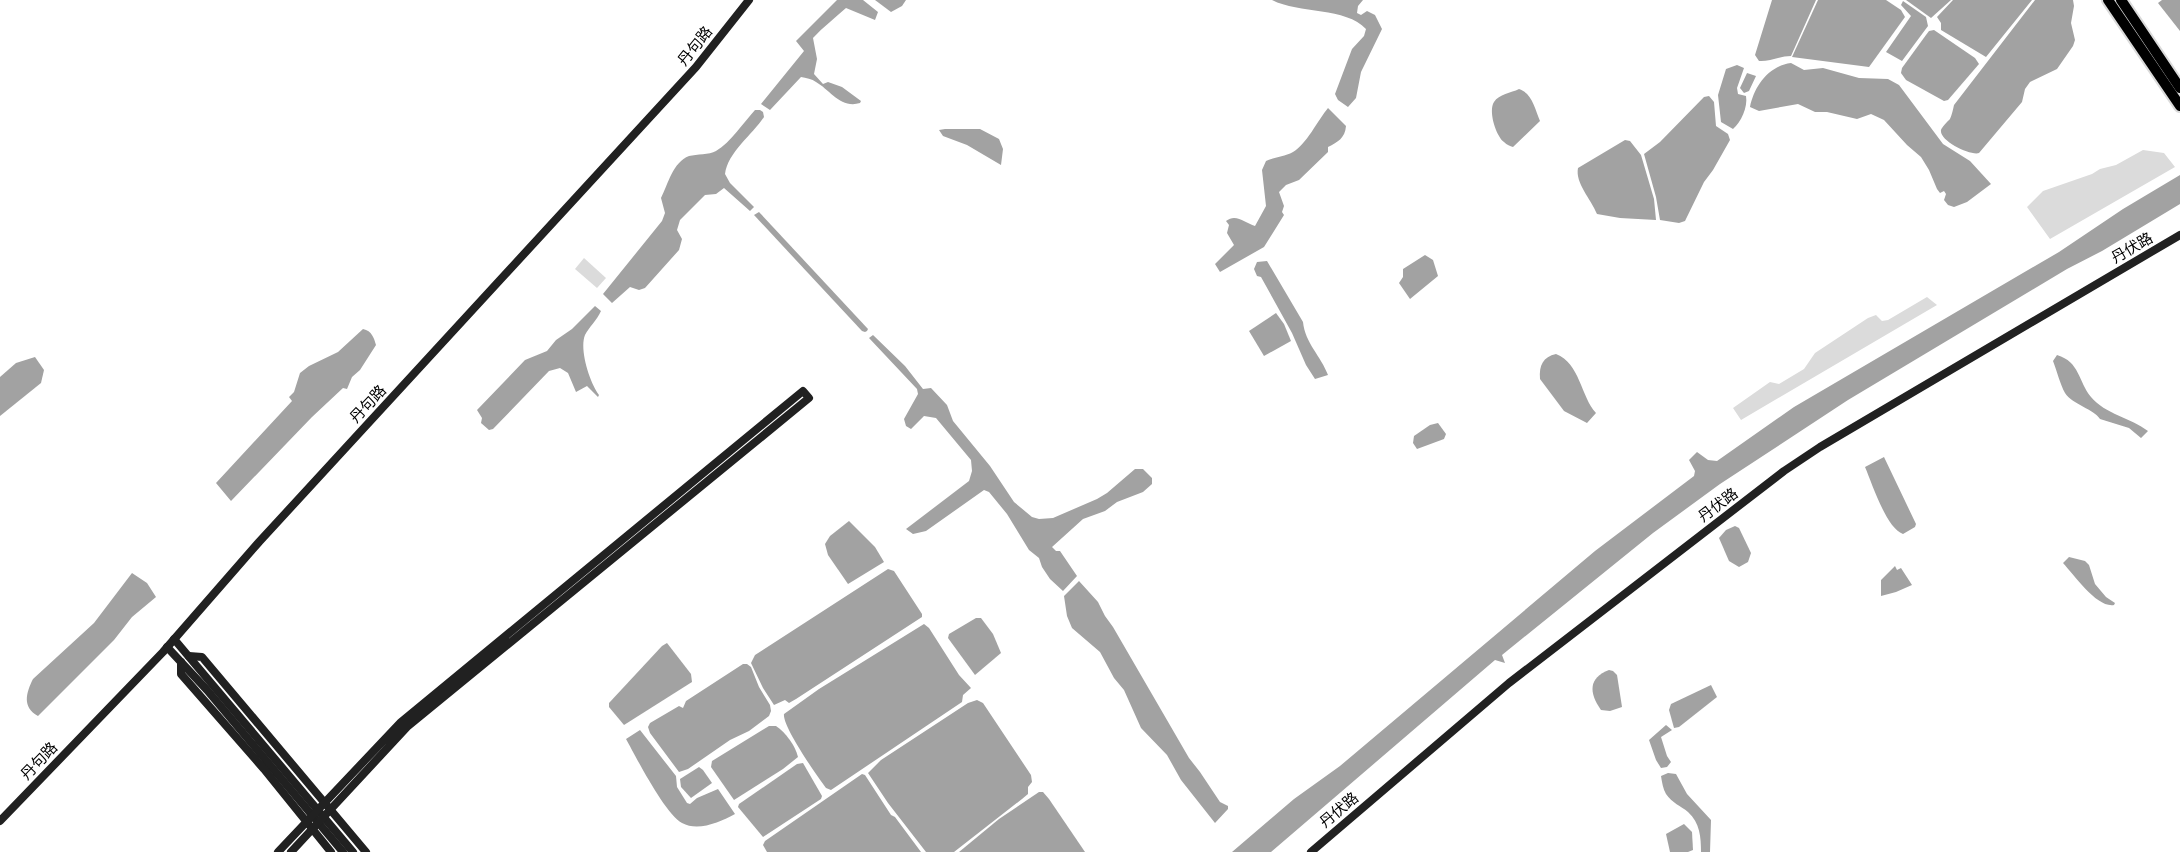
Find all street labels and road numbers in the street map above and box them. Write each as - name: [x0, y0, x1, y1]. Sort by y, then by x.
- street label: 丹句路: [674, 23, 715, 69]
- street label: 丹伏路: [2108, 229, 2155, 266]
- street label: 丹句路: [346, 381, 389, 426]
- street label: 丹伏路: [1695, 484, 1741, 525]
- street label: 丹句路: [17, 739, 60, 783]
- street label: 丹伏路: [1316, 789, 1361, 831]

